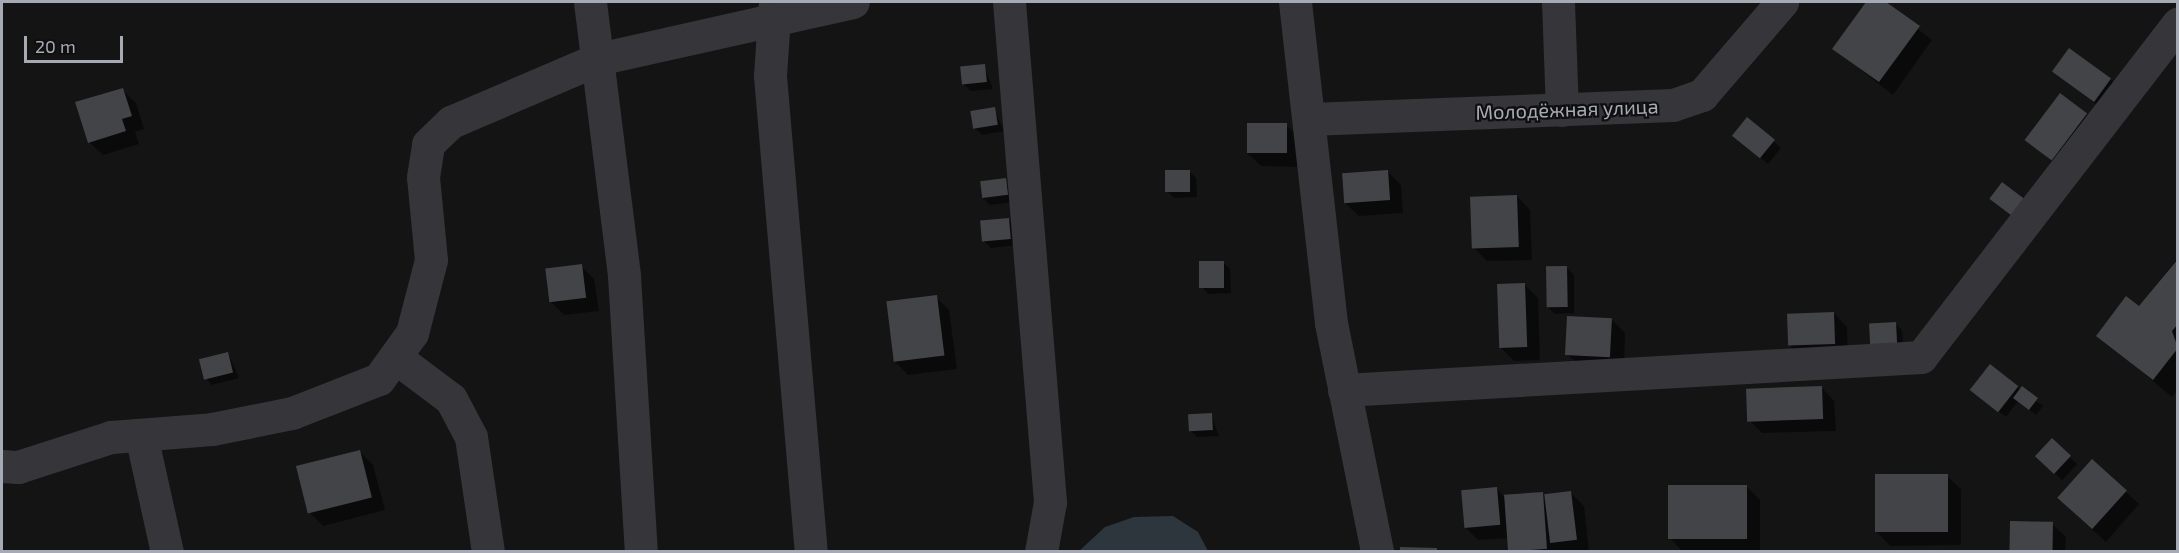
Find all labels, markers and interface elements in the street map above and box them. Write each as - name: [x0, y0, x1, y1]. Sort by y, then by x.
- scale bar: [27, 24, 126, 62]
- text: 20 m: [35, 35, 76, 57]
- street label: Молодёжная улица: [1475, 94, 1659, 124]

